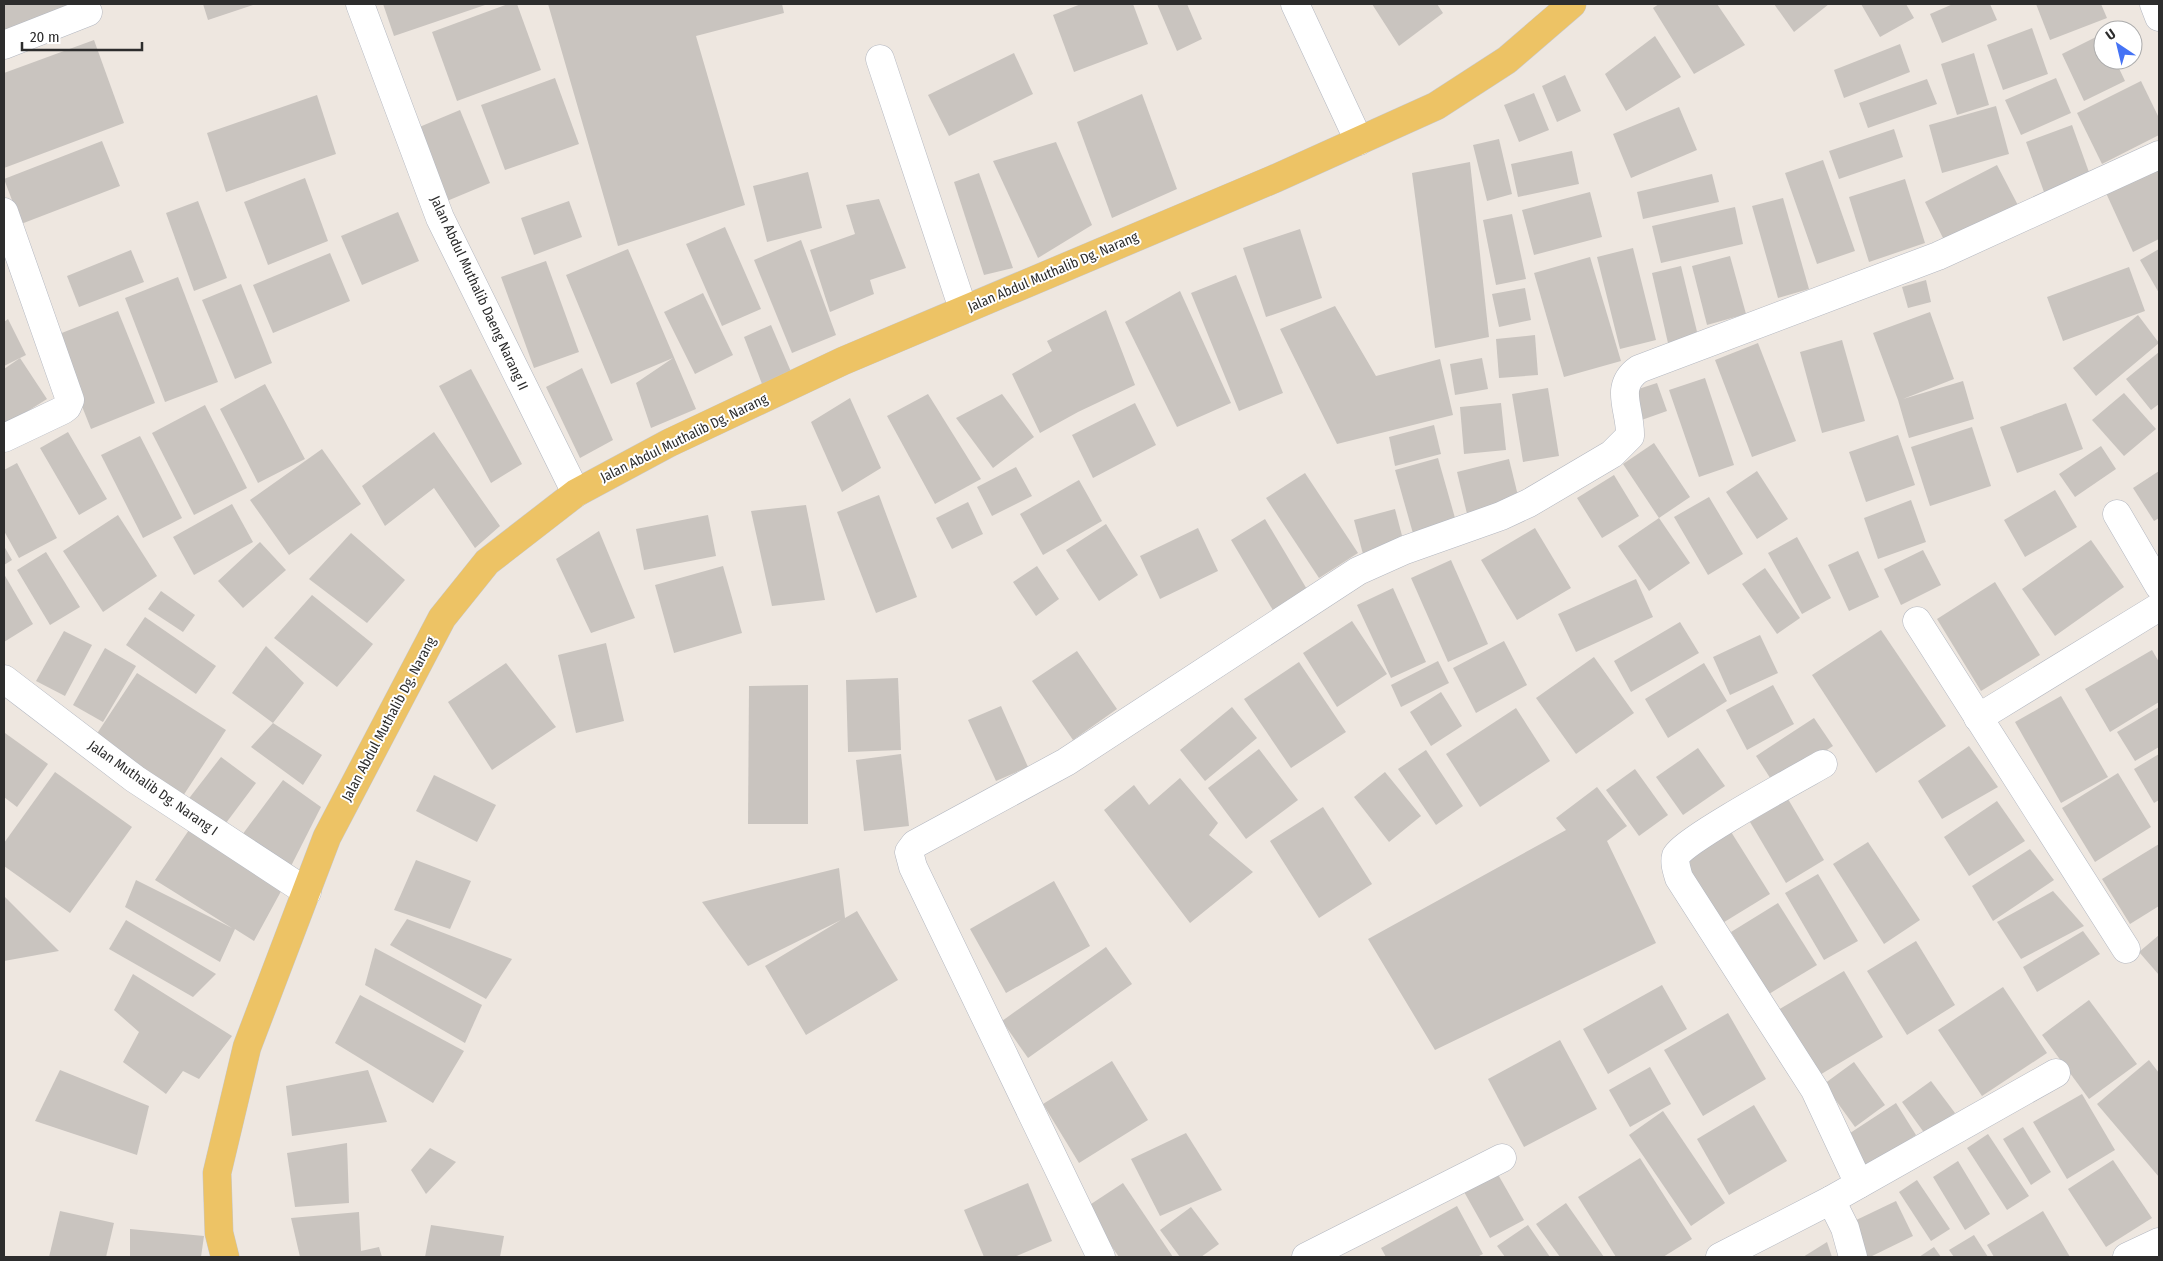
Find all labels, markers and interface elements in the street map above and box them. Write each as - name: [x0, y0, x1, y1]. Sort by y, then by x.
- scale bar: [22, 20, 142, 52]
- north arrow: [2093, 20, 2143, 70]
- text: U: [2103, 25, 2119, 44]
- text: 20 m: [30, 28, 60, 46]
- street label: Jalan Abdul Muthalib Daeng Narang II: [426, 193, 532, 393]
- street label: Jalan Abdul Muthalib Dg. Narang: [965, 228, 1141, 316]
- street label: Jalan Abdul Muthalib Dg. Narang: [598, 390, 771, 486]
- street label: Jalan Abdul Muthalib Dg. Narang: [338, 633, 440, 804]
- street label: Jalan Muthalib Dg. Narang I: [85, 737, 221, 839]

